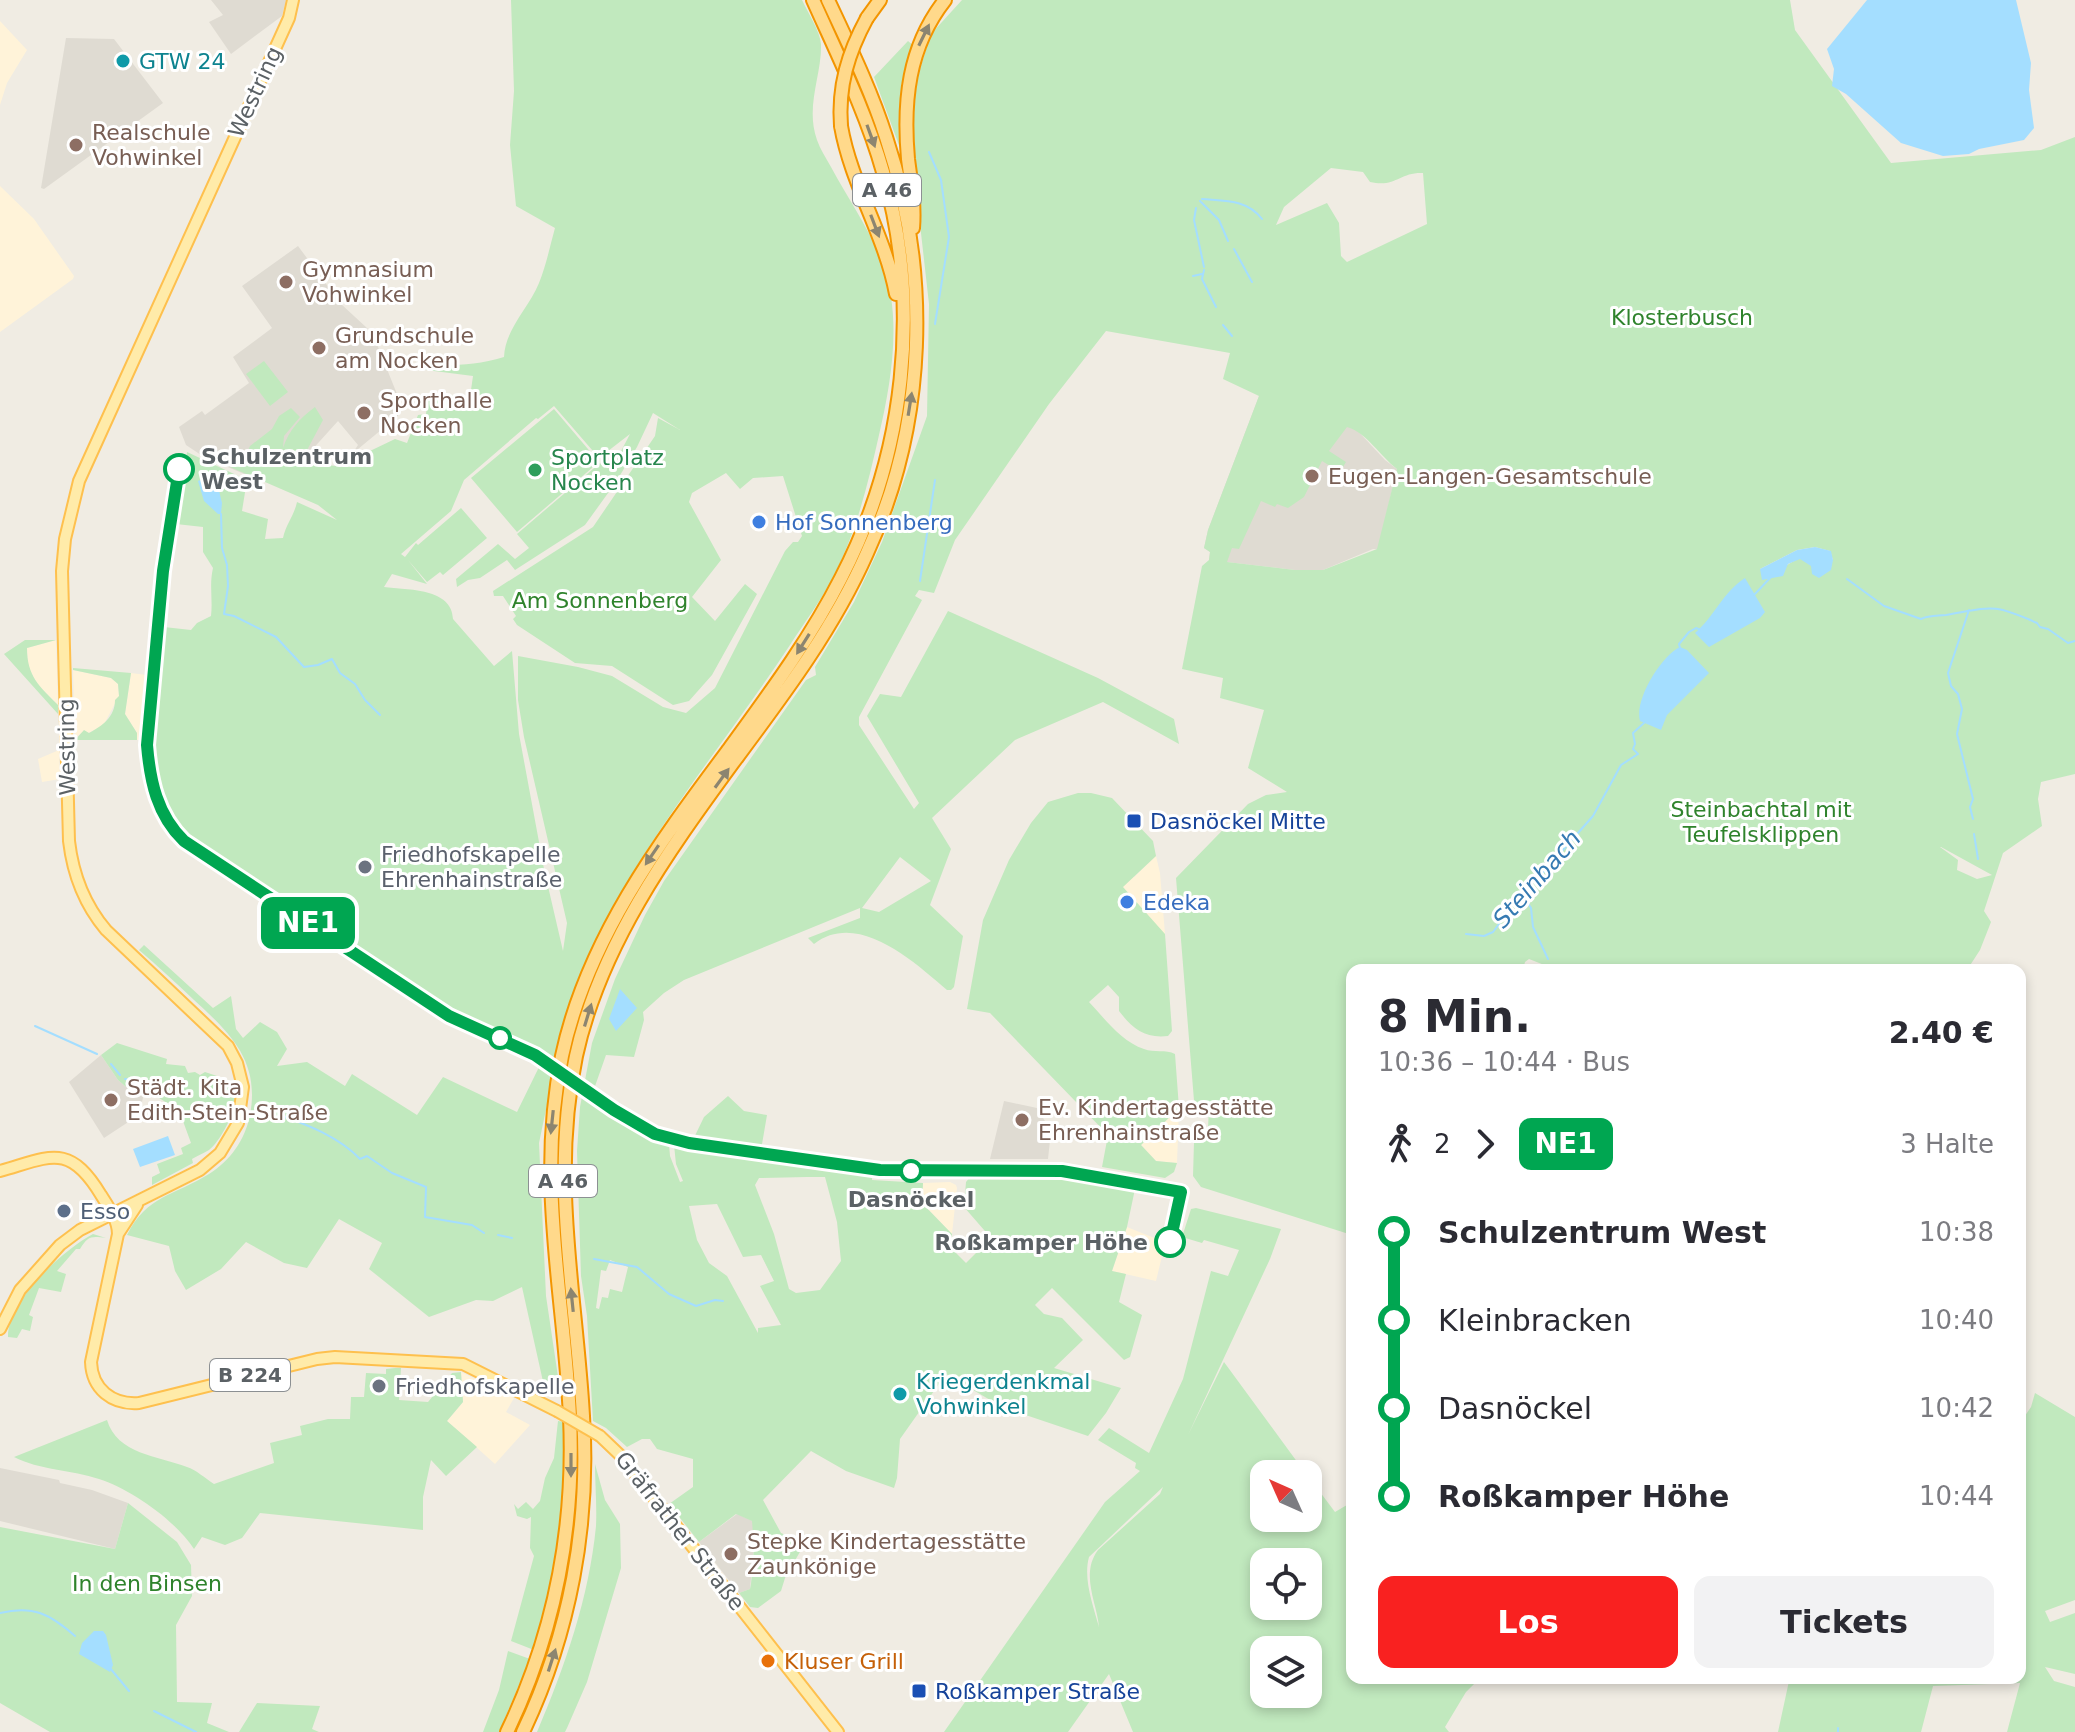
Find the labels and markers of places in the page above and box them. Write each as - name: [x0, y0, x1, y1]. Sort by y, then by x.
- place label: GTW 24: [139, 49, 225, 74]
- marker: GTW 24: [114, 52, 132, 70]
- place label: Realschule Vohwinkel: [92, 120, 211, 170]
- marker: Realschule Vohwinkel: [67, 136, 85, 154]
- place label: Gymnasium Vohwinkel: [302, 257, 434, 307]
- marker: Gymnasium Vohwinkel: [277, 273, 295, 291]
- place label: Grundschule am Nocken: [335, 323, 474, 373]
- marker: Grundschule am Nocken: [310, 339, 328, 357]
- place label: Sporthalle Nocken: [380, 388, 492, 438]
- marker: Sporthalle Nocken: [355, 404, 373, 422]
- place label: Schulzentrum West: [201, 444, 372, 494]
- place label: Sportplatz Nocken: [551, 445, 664, 495]
- marker: Schulzentrum West: [164, 454, 194, 484]
- marker: Sportplatz Nocken: [526, 461, 544, 479]
- place label: Eugen-Langen-Gesamtschule: [1328, 464, 1652, 489]
- marker: Eugen-Langen-Gesamtschule: [1303, 467, 1321, 485]
- place label: Hof Sonnenberg: [775, 510, 953, 535]
- marker: Hof Sonnenberg: [750, 513, 768, 531]
- place label: Dasnöckel Mitte: [1150, 809, 1326, 834]
- marker: Dasnöckel Mitte: [1125, 812, 1143, 830]
- place label: Friedhofskapelle Ehrenhainstraße: [381, 842, 562, 892]
- marker: Friedhofskapelle Ehrenhainstraße: [356, 858, 374, 876]
- place label: Edeka: [1143, 890, 1210, 915]
- marker: Edeka: [1118, 893, 1136, 911]
- unlabelled marker: [489, 1027, 511, 1049]
- place label: Städt. Kita Edith-Stein-Straße: [127, 1075, 328, 1125]
- marker: Städt. Kita Edith-Stein-Straße: [102, 1091, 120, 1109]
- place label: Ev. Kindertagesstätte Ehrenhainstraße: [1038, 1095, 1274, 1145]
- marker: Ev. Kindertagesstätte Ehrenhainstraße: [1013, 1111, 1031, 1129]
- marker: Dasnöckel: [900, 1160, 922, 1182]
- place label: Dasnöckel: [848, 1187, 974, 1212]
- place label: Esso: [80, 1199, 130, 1224]
- marker: Esso: [55, 1202, 73, 1220]
- marker: Roßkamper Höhe: [1155, 1227, 1185, 1257]
- place label: Roßkamper Höhe: [934, 1230, 1148, 1255]
- place label: Kriegerdenkmal Vohwinkel: [916, 1369, 1091, 1419]
- place label: Friedhofskapelle: [395, 1374, 574, 1399]
- marker: Friedhofskapelle: [370, 1377, 388, 1395]
- marker: Kriegerdenkmal Vohwinkel: [891, 1385, 909, 1403]
- place label: Stepke Kindertagesstätte Zaunkönige: [747, 1529, 1026, 1579]
- marker: Stepke Kindertagesstätte Zaunkönige: [722, 1545, 740, 1563]
- place label: Kluser Grill: [784, 1649, 904, 1674]
- marker: Kluser Grill: [759, 1652, 777, 1670]
- place label: Roßkamper Straße: [935, 1679, 1140, 1704]
- marker: Roßkamper Straße: [910, 1682, 928, 1700]

